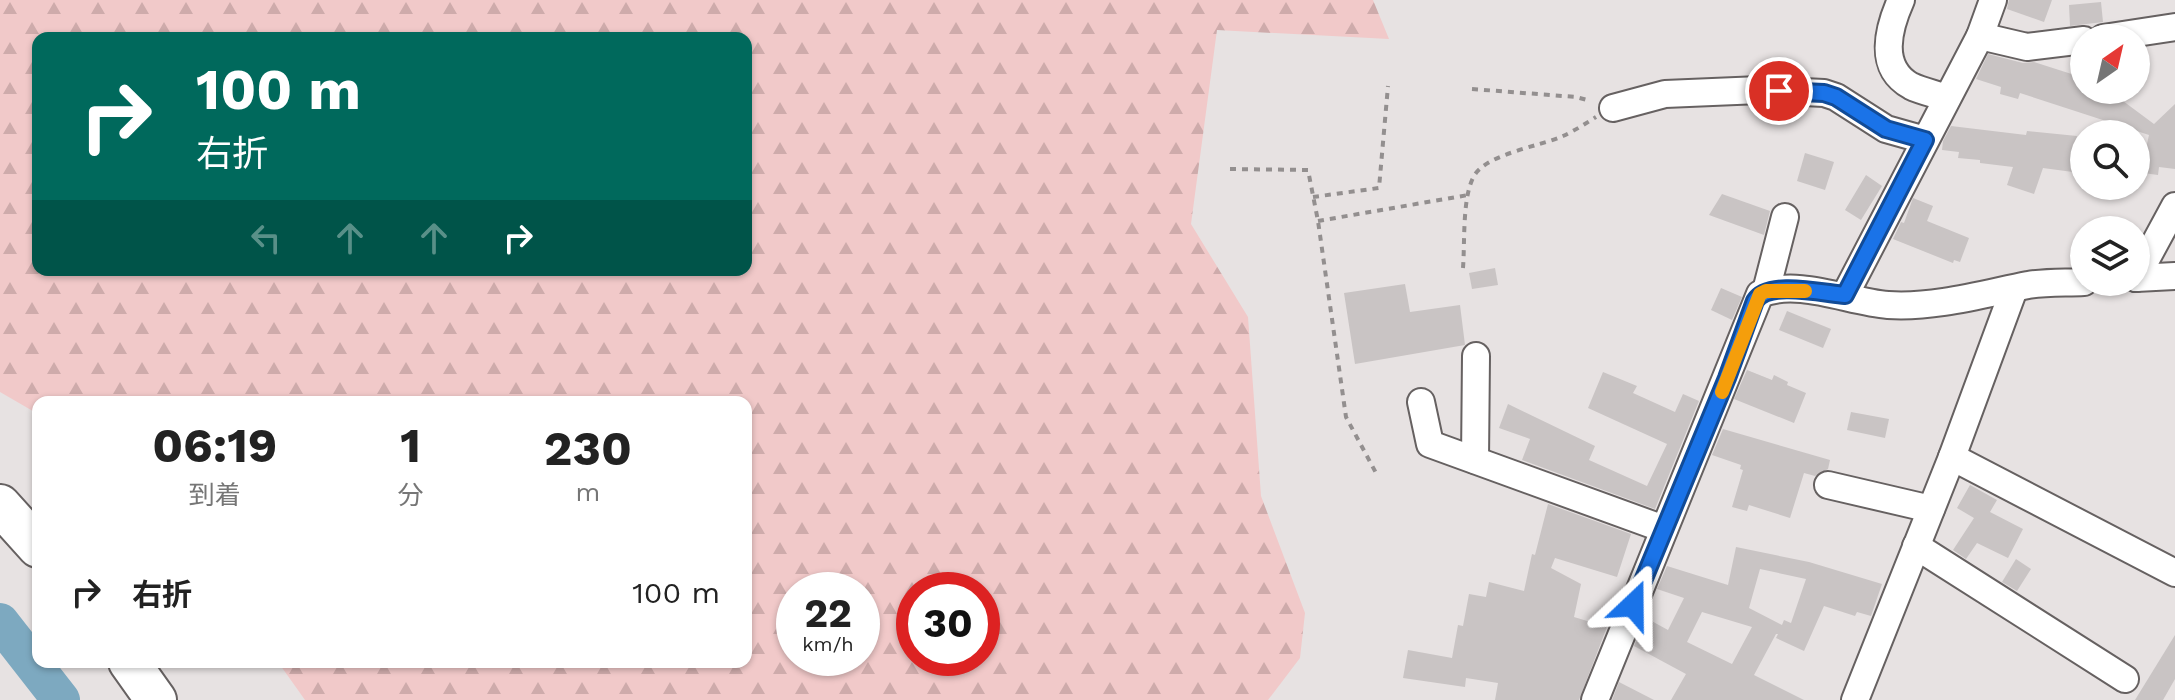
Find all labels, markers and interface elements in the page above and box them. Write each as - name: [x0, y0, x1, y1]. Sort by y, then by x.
- north arrow: [2070, 24, 2150, 104]
- map controls: [2070, 24, 2150, 296]
- text: 100 m: [196, 57, 361, 123]
- pin: [1745, 57, 1813, 125]
- icon: right: [64, 64, 168, 168]
- icon: arrive: [1757, 69, 1801, 113]
- button: search: [2070, 120, 2150, 200]
- text: 右折: [196, 133, 268, 175]
- icon: left: [244, 216, 288, 260]
- icon: ahead: [328, 216, 372, 260]
- icon: ahead: [412, 216, 456, 260]
- icon: right: [496, 216, 540, 260]
- button: layers: [2070, 216, 2150, 296]
- text: 06:19: [152, 417, 277, 474]
- text: 1: [400, 417, 421, 474]
- text: 230: [544, 420, 632, 477]
- text: m: [575, 477, 600, 507]
- text: 到着: [189, 480, 241, 510]
- text: 分: [398, 480, 424, 510]
- position arrow: [1591, 563, 1675, 647]
- icon: right: [64, 570, 108, 614]
- speed limit sign: 30: [896, 572, 1000, 676]
- text: 100 m: [632, 575, 720, 610]
- text: 右折: [132, 577, 192, 612]
- text: 22: [804, 590, 852, 637]
- text: km/h: [802, 632, 854, 656]

